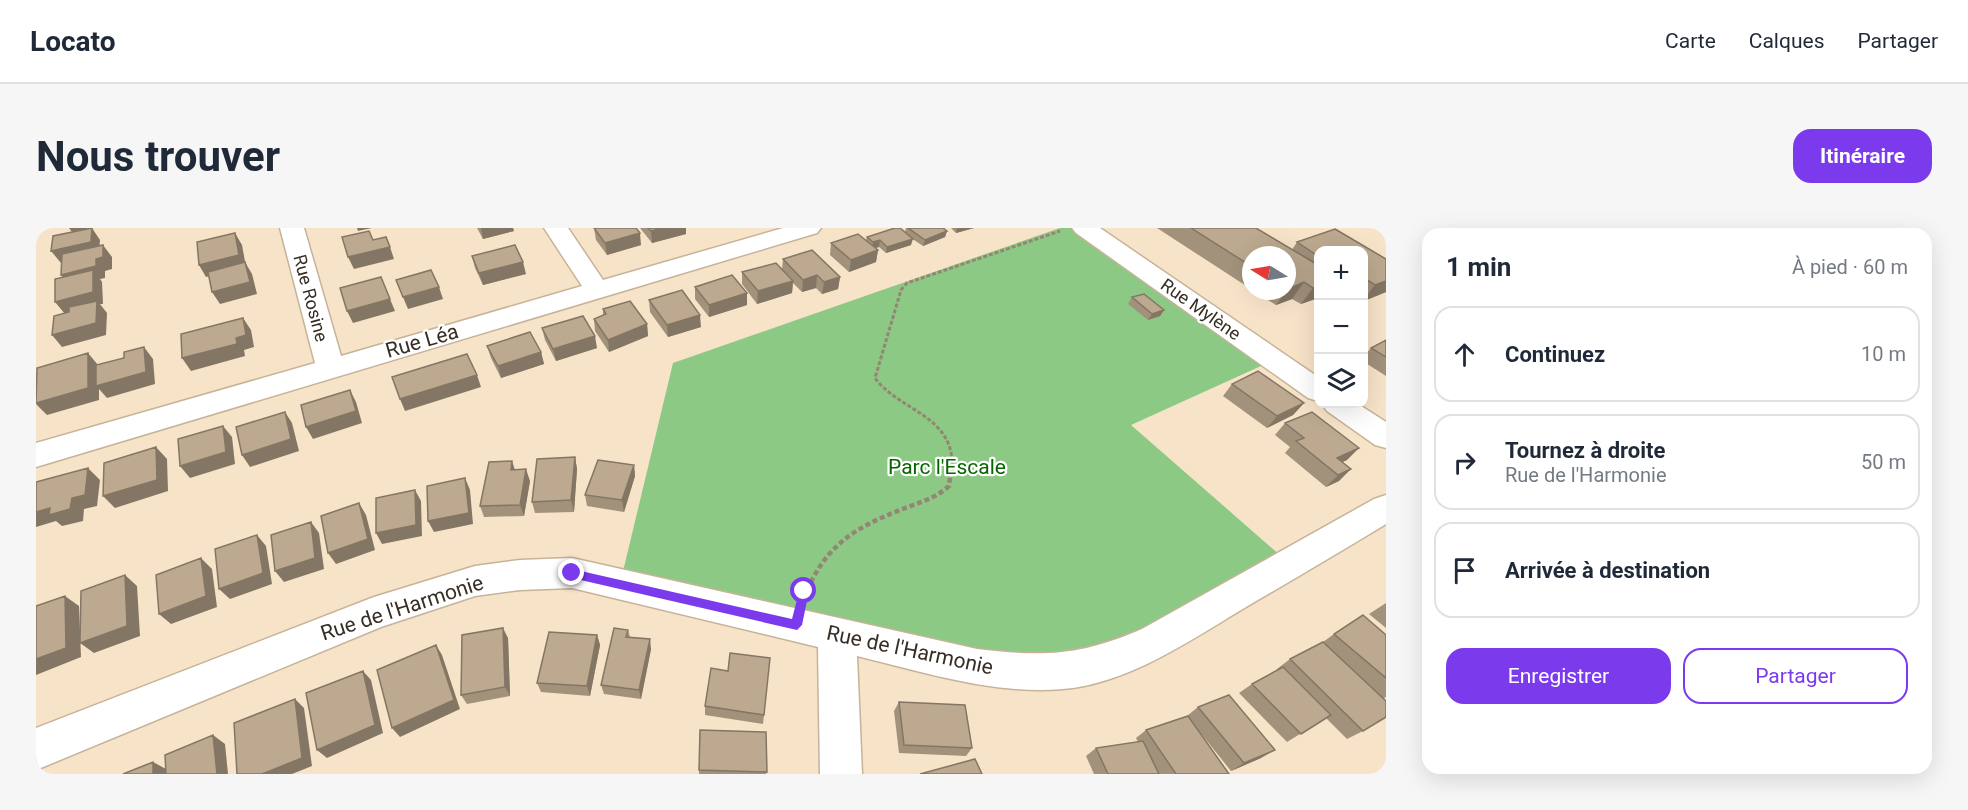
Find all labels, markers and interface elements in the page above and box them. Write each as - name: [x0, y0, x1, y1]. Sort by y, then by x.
- text: Locato: [30, 25, 115, 58]
- text: Carte: [1665, 29, 1716, 53]
- text: Calques: [1749, 29, 1824, 53]
- text: Partager: [1857, 29, 1938, 53]
- button: Itinéraire: [1793, 129, 1932, 183]
- text: Nous trouver: [36, 132, 280, 181]
- north arrow: [1242, 246, 1296, 300]
- map controls: [1314, 246, 1368, 408]
- button: +: [1314, 246, 1368, 300]
- street label: Rue Rosine: [289, 252, 333, 344]
- text: 1 min: [1446, 252, 1511, 282]
- text: À pied · 60 m: [1792, 255, 1908, 279]
- street label: Rue Mylène: [1157, 274, 1245, 344]
- button: −: [1314, 300, 1368, 354]
- street label: Rue Léa: [383, 319, 461, 363]
- icon: ahead: [1448, 338, 1481, 371]
- text: Continuez: [1505, 342, 1605, 367]
- text: 10 m: [1861, 342, 1906, 366]
- button: layers: [1314, 354, 1368, 408]
- text: Tournez à droite: [1505, 438, 1665, 463]
- icon: right: [1448, 446, 1481, 479]
- text: 50 m: [1861, 450, 1906, 474]
- park label: Parc l'Escale: [888, 455, 1006, 479]
- text: Rue de l'Harmonie: [1505, 463, 1667, 487]
- icon: arrive: [1448, 554, 1481, 587]
- text: Arrivée à destination: [1505, 558, 1710, 583]
- route end: [558, 559, 584, 585]
- street label: Rue de l'Harmonie: [318, 570, 486, 646]
- route start: [790, 577, 816, 603]
- street label: Rue de l'Harmonie: [825, 621, 995, 679]
- button: Enregistrer: [1446, 648, 1671, 704]
- button: Partager: [1683, 648, 1908, 704]

